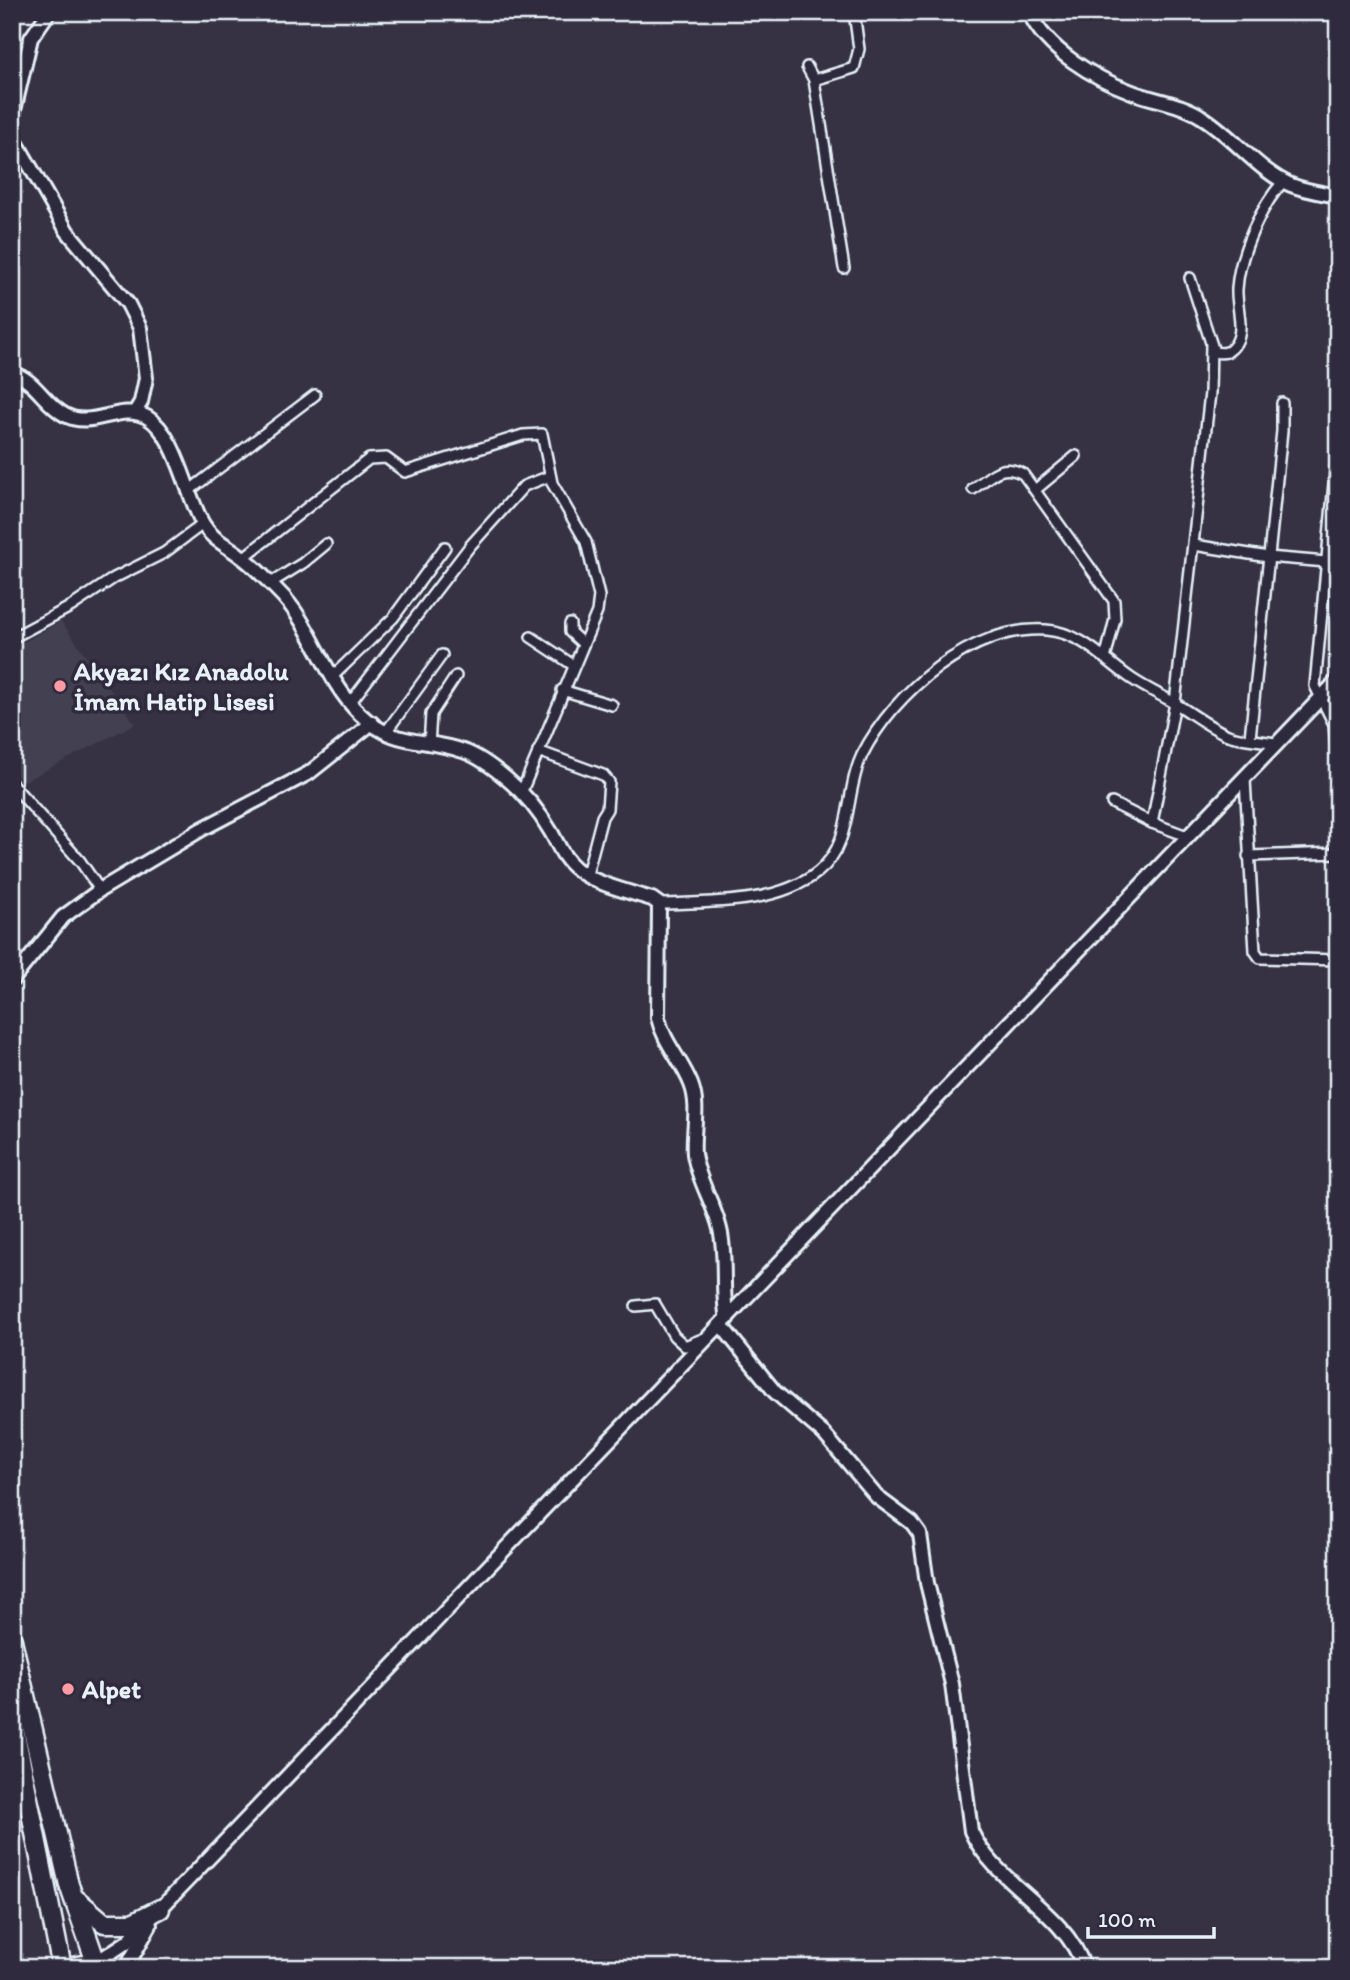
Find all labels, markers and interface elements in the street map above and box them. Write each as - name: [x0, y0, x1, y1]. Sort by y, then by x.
- place label: Akyazı Kız Anadolu İmam Hatip Lisesi: [73, 655, 289, 717]
- marker: Akyazı Kız Anadolu İmam Hatip Lisesi: [52, 678, 68, 694]
- place label: Alpet: [81, 1673, 141, 1705]
- marker: Alpet: [60, 1681, 76, 1697]
- scale bar: [1088, 1896, 1214, 1940]
- text: 100 m: [1098, 1907, 1156, 1932]

